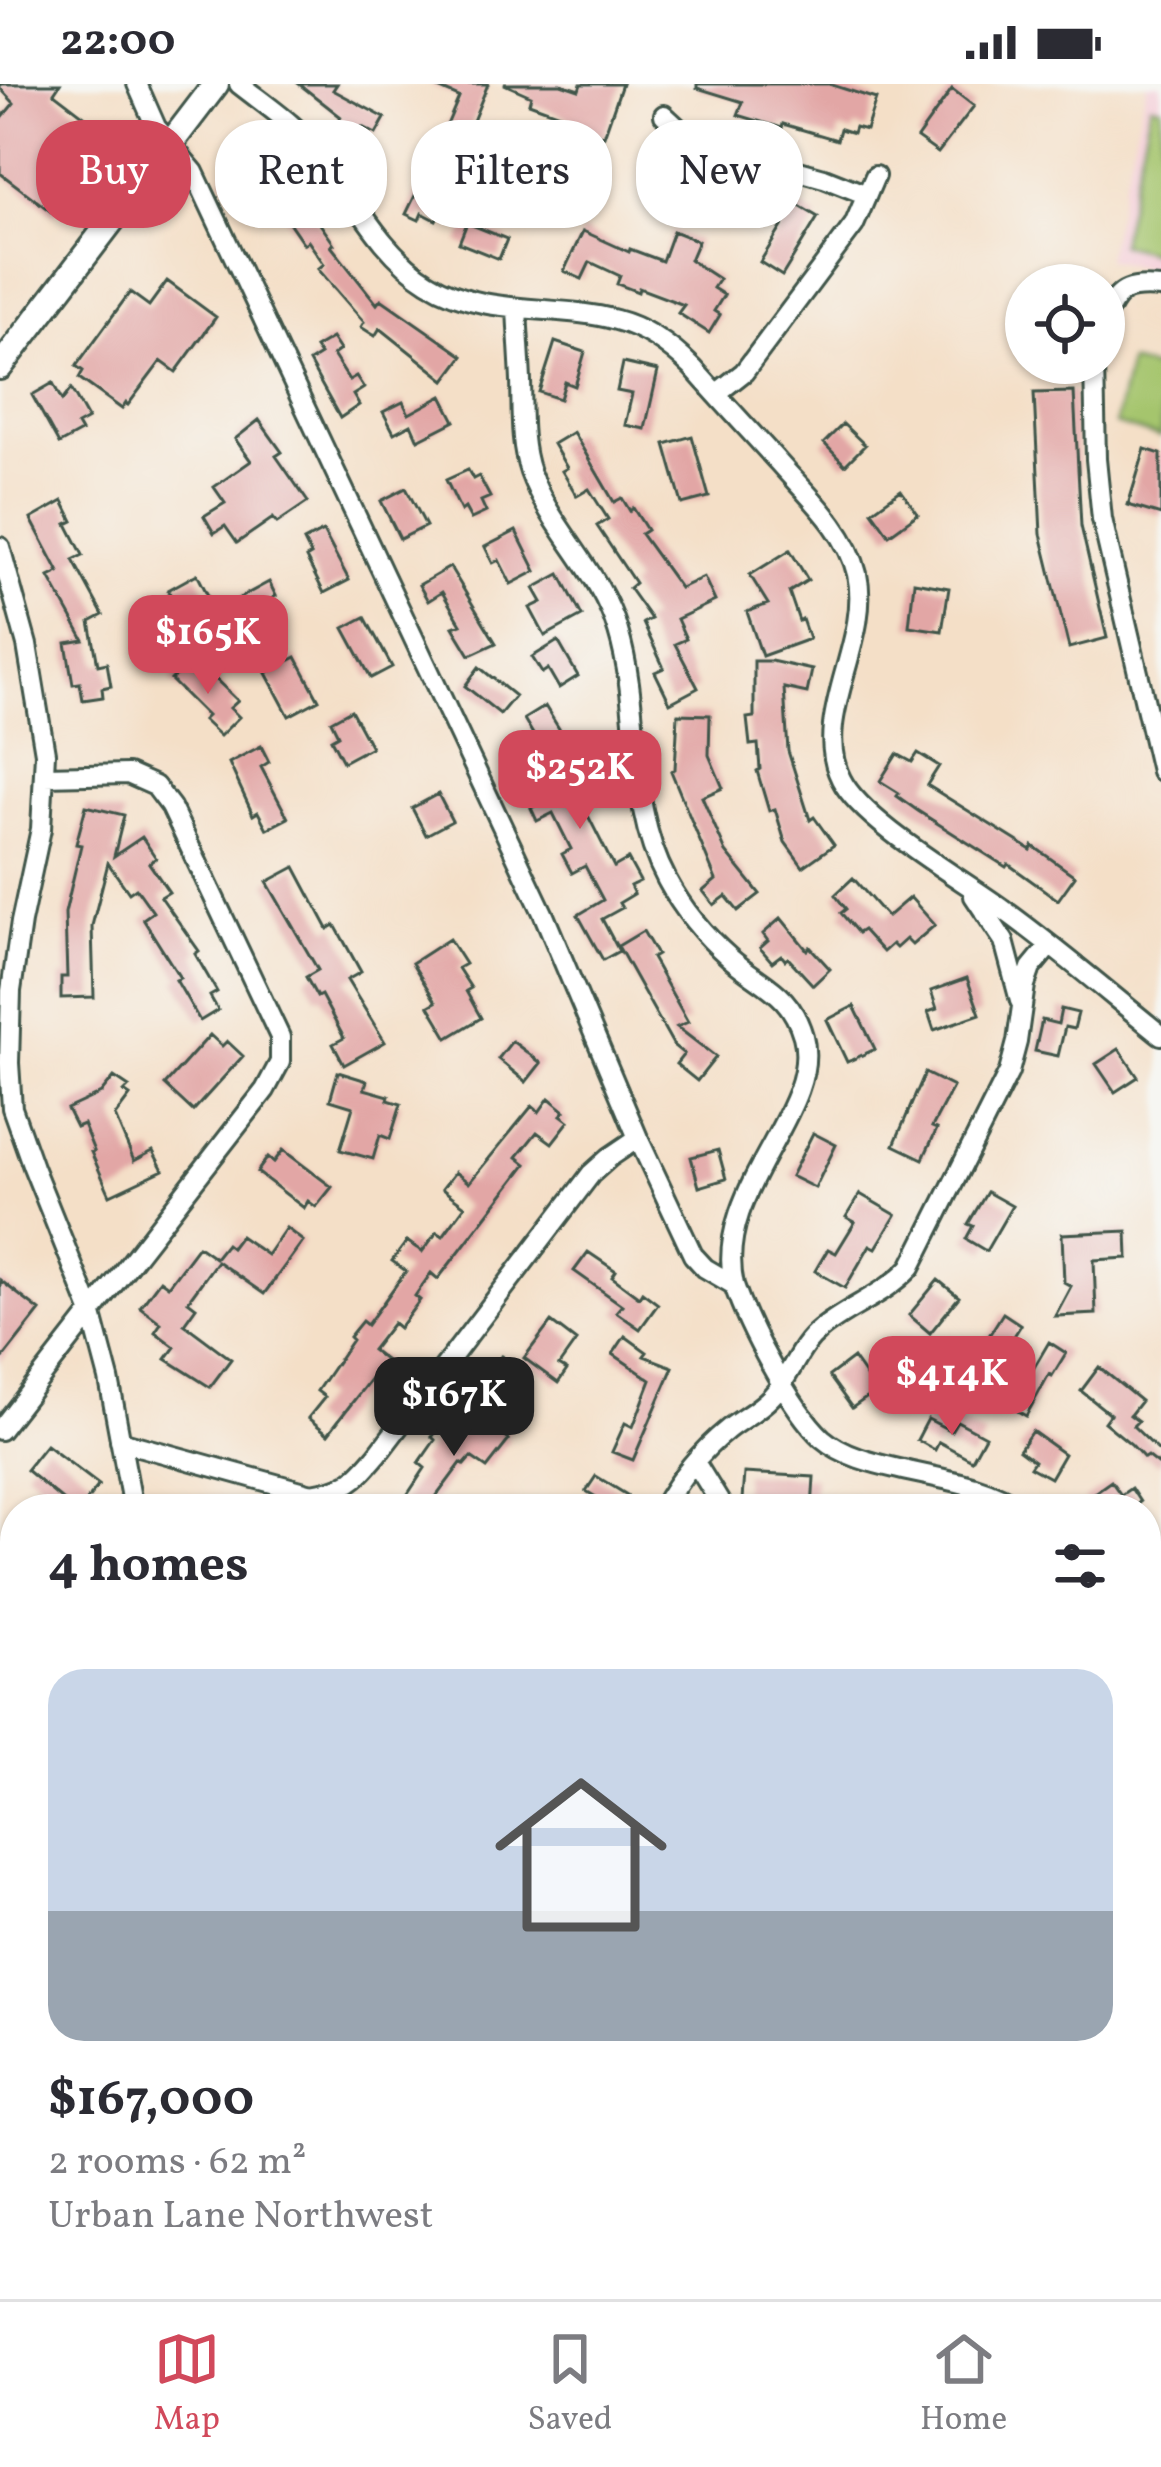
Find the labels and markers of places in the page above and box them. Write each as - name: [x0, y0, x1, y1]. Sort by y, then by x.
- pin: $165K: [124, 595, 292, 697]
- pin: $252K: [496, 730, 664, 832]
- pin: $414K: [868, 1336, 1036, 1438]
- pin: $167K: [370, 1357, 538, 1459]

